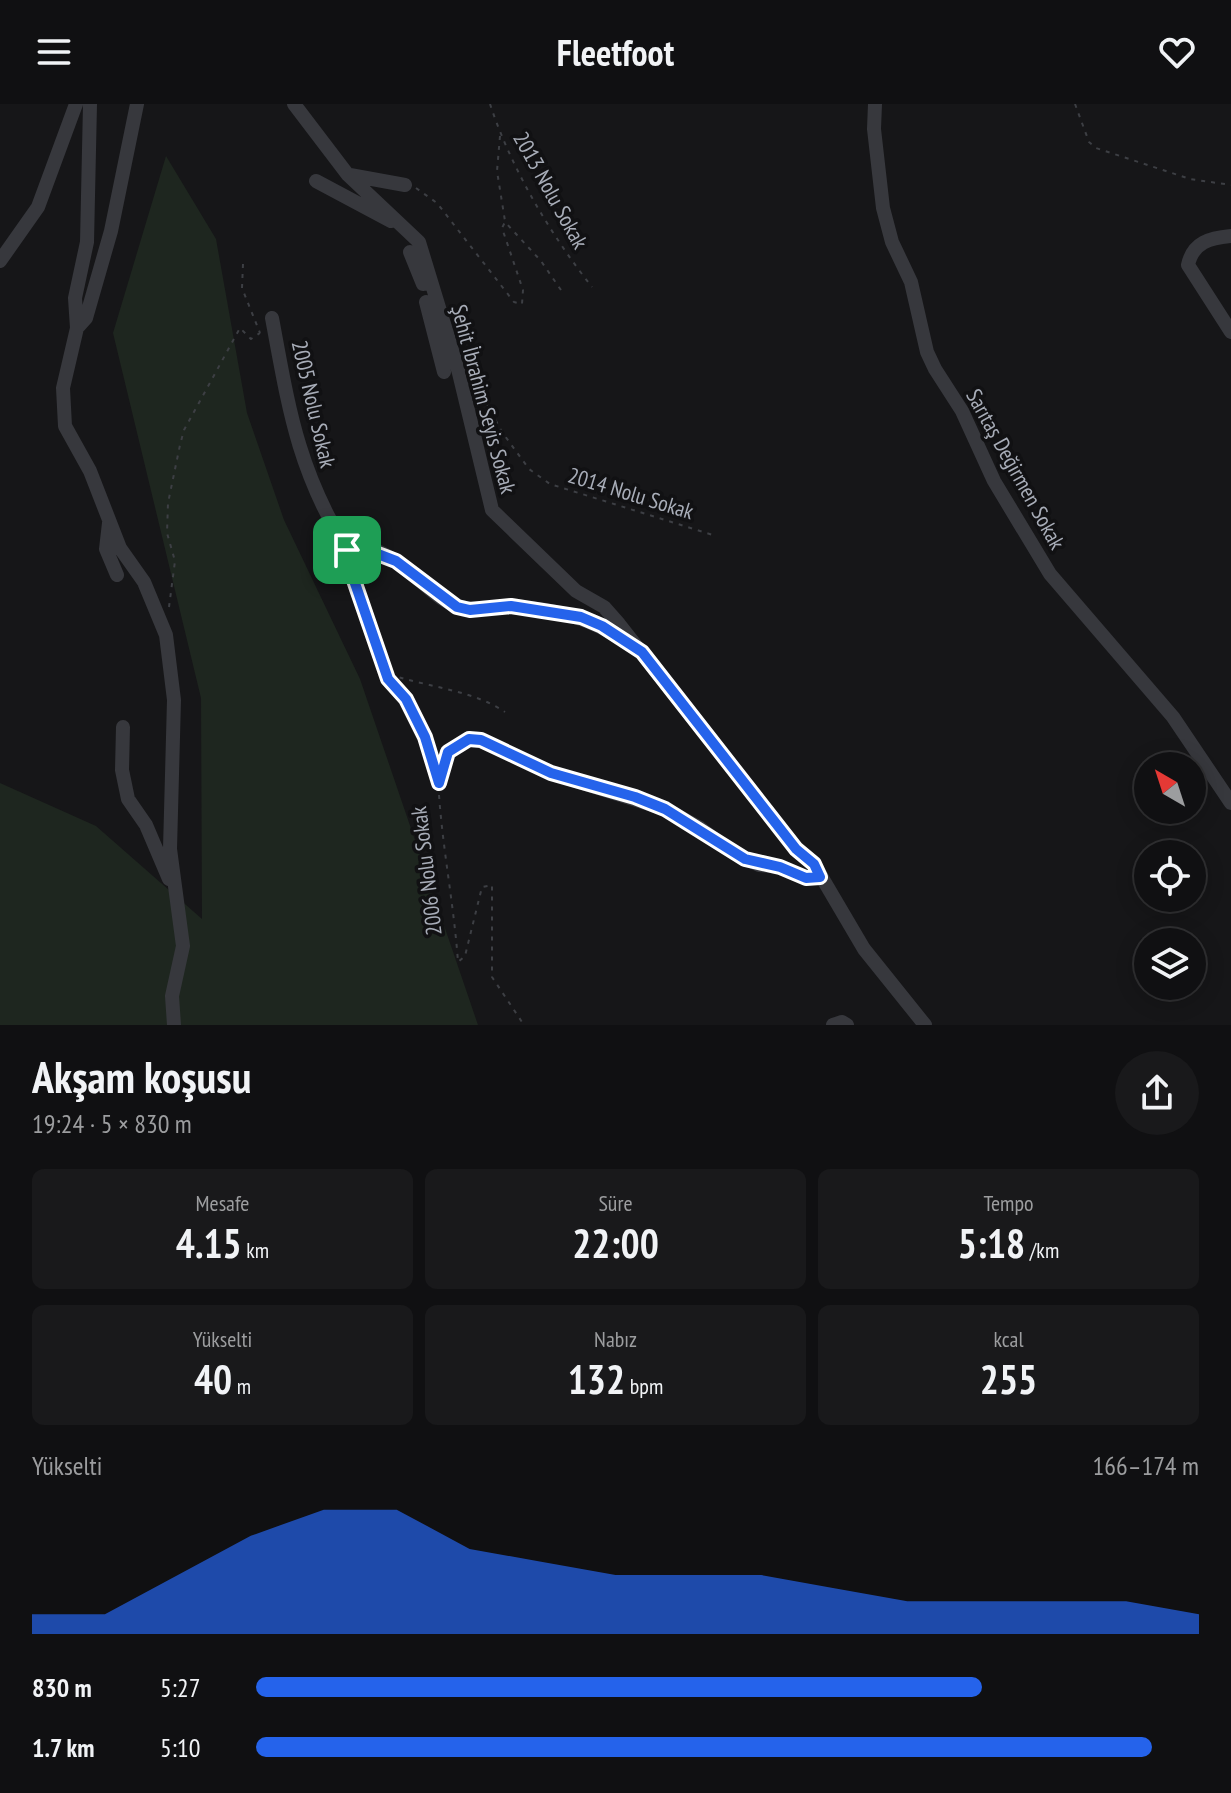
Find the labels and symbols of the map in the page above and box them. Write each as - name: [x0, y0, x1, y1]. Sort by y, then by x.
- street label: 2013 Nolu Sokak: [507, 126, 595, 254]
- street label: Şehit İbrahim Seyis Sokak: [445, 301, 523, 497]
- street label: 2005 Nolu Sokak: [286, 338, 342, 471]
- street label: Sarıtaş Değirmen Sokak: [960, 384, 1072, 555]
- street label: 2014 Nolu Sokak: [565, 461, 698, 525]
- pin: [313, 516, 381, 584]
- north arrow: [1134, 752, 1206, 824]
- street label: 2006 Nolu Sokak: [404, 804, 448, 937]

